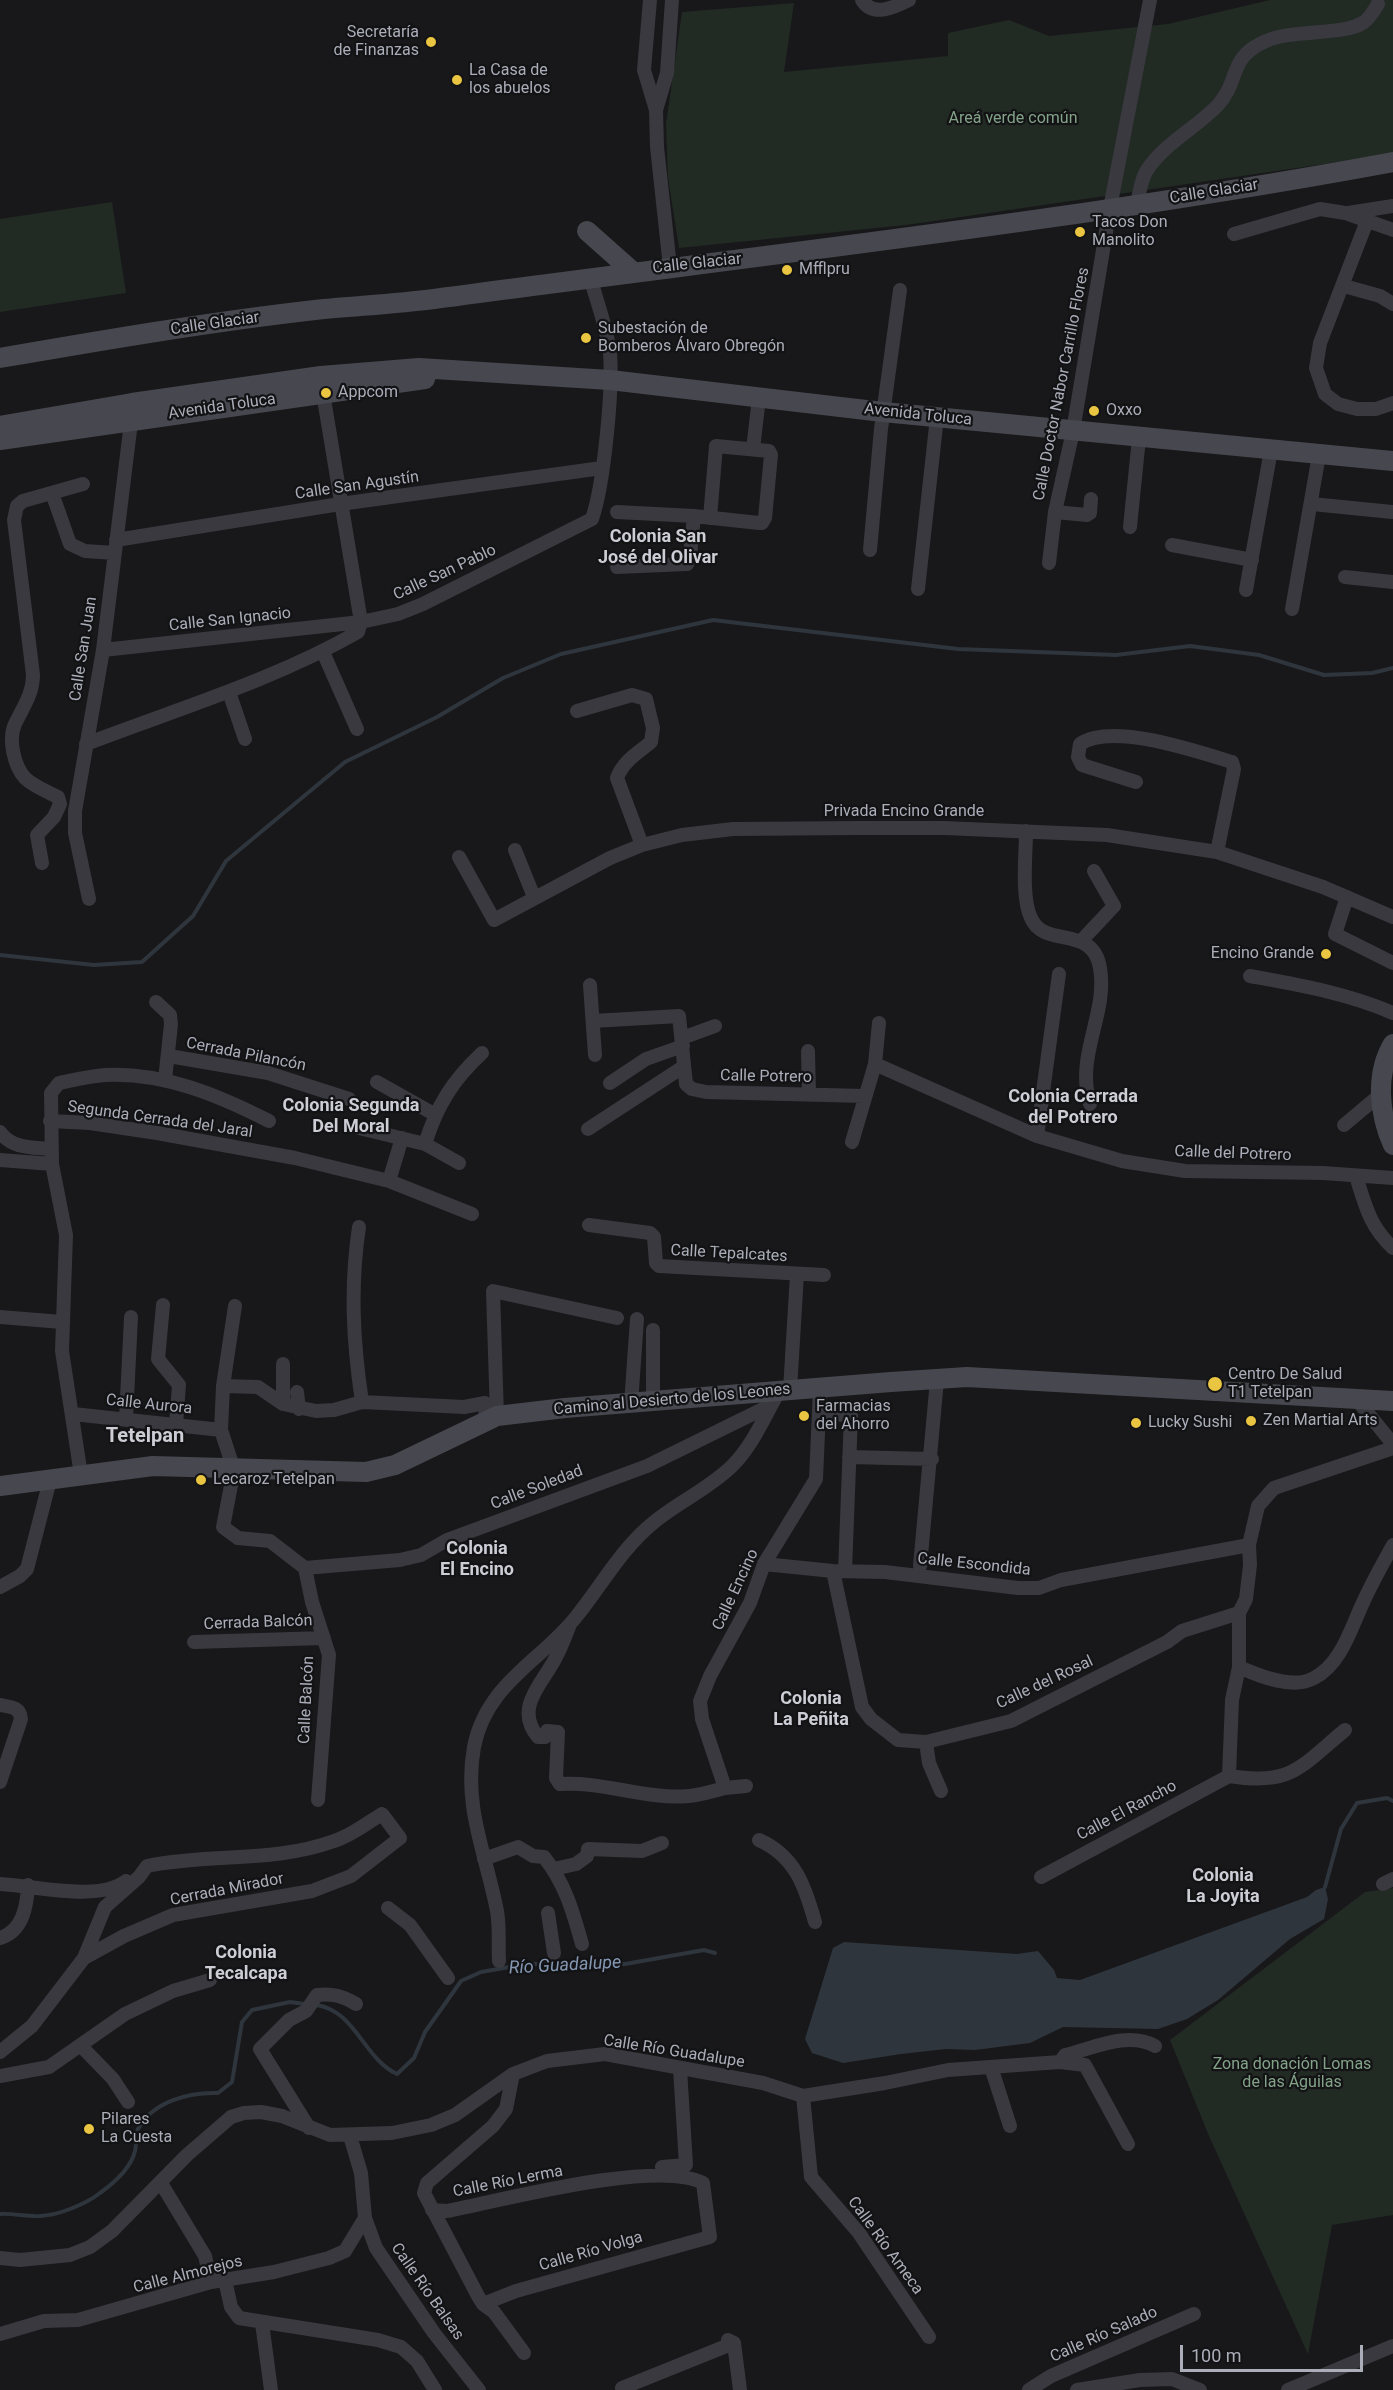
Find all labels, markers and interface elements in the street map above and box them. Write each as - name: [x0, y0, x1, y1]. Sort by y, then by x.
- place label: Secretaría de Finanzas: [334, 23, 419, 61]
- marker: Secretaría de Finanzas: [424, 35, 438, 49]
- place label: La Casa de los abuelos: [469, 61, 551, 99]
- marker: La Casa de los abuelos: [450, 73, 464, 87]
- park label: Areá verde común: [949, 109, 1077, 129]
- street label: Calle Glaciar: [1168, 176, 1260, 208]
- place label: Tacos Don Manolito: [1092, 213, 1168, 251]
- marker: Tacos Don Manolito: [1073, 225, 1087, 239]
- street label: Calle Glaciar: [652, 250, 742, 278]
- place label: Mfflpru: [799, 260, 850, 280]
- marker: Mfflpru: [780, 263, 794, 277]
- street label: Calle Doctor Nabor Carrillo Flores: [1030, 266, 1094, 502]
- street label: Calle Glaciar: [169, 308, 261, 340]
- place label: Subestación de Bomberos Álvaro Obregón: [598, 319, 785, 357]
- marker: Subestación de Bomberos Álvaro Obregón: [579, 331, 593, 345]
- place label: Appcom: [338, 383, 398, 403]
- marker: Appcom: [319, 386, 333, 400]
- street label: Avenida Toluca: [167, 390, 277, 424]
- street label: Avenida Toluca: [863, 400, 973, 430]
- place label: Oxxo: [1106, 401, 1142, 421]
- marker: Oxxo: [1087, 404, 1101, 418]
- street label: Calle San Agustín: [294, 468, 420, 504]
- district label: Colonia San José del Olivar: [598, 526, 718, 568]
- street label: Calle San Pablo: [391, 541, 499, 605]
- street label: Calle San Juan: [66, 595, 102, 703]
- street label: Calle San Ignacio: [168, 604, 292, 636]
- street label: Privada Encino Grande: [824, 802, 984, 822]
- place label: Encino Grande: [1211, 944, 1314, 964]
- marker: Encino Grande: [1319, 947, 1333, 961]
- street label: Cerrada Pilancón: [184, 1034, 308, 1076]
- street label: Calle Potrero: [720, 1067, 812, 1087]
- district label: Colonia Cerrada del Potrero: [1008, 1086, 1138, 1128]
- district label: Colonia Segunda Del Moral: [283, 1095, 419, 1138]
- street label: Segunda Cerrada del Jaral: [66, 1097, 254, 1143]
- street label: Calle del Potrero: [1174, 1142, 1292, 1166]
- street label: Calle Tepalcates: [670, 1241, 788, 1267]
- place label: Centro De Salud T1 Tetelpan: [1228, 1365, 1342, 1403]
- marker: Centro De Salud T1 Tetelpan: [1206, 1375, 1224, 1393]
- street label: Camino al Desierto de los Leones: [553, 1380, 791, 1420]
- street label: Calle Aurora: [105, 1391, 193, 1419]
- place label: Farmacias del Ahorro: [816, 1397, 891, 1435]
- marker: Farmacias del Ahorro: [797, 1409, 811, 1423]
- place label: Zen Martial Arts: [1263, 1411, 1378, 1431]
- place label: Lucky Sushi: [1148, 1413, 1232, 1433]
- marker: Zen Martial Arts: [1244, 1414, 1258, 1428]
- marker: Lucky Sushi: [1129, 1416, 1143, 1430]
- district label: Tetelpan: [106, 1425, 184, 1449]
- street label: Calle Soledad: [488, 1462, 586, 1514]
- place label: Lecaroz Tetelpan: [213, 1470, 335, 1490]
- marker: Lecaroz Tetelpan: [194, 1473, 208, 1487]
- district label: Colonia El Encino: [440, 1538, 514, 1580]
- street label: Calle Encino: [709, 1546, 763, 1634]
- street label: Calle Escondida: [916, 1550, 1032, 1580]
- street label: Cerrada Balcón: [203, 1612, 313, 1634]
- street label: Calle del Rosal: [994, 1652, 1096, 1714]
- street label: Calle Balcón: [295, 1655, 319, 1745]
- district label: Colonia La Peñita: [773, 1688, 849, 1730]
- street label: Calle El Rancho: [1074, 1777, 1180, 1845]
- district label: Colonia La Joyita: [1186, 1865, 1260, 1908]
- street label: Cerrada Mirador: [169, 1870, 285, 1910]
- district label: Colonia Tecalcapa: [205, 1942, 287, 1984]
- water label: Río Guadalupe: [508, 1952, 622, 1980]
- street label: Calle Río Guadalupe: [602, 2031, 746, 2073]
- park label: Zona donación Lomas de las Águilas: [1213, 2055, 1371, 2093]
- place label: Pilares La Cuesta: [101, 2110, 172, 2148]
- marker: Pilares La Cuesta: [82, 2122, 96, 2136]
- street label: Calle Río Lerma: [451, 2162, 565, 2202]
- street label: Calle Río Ameca: [843, 2193, 927, 2299]
- street label: Calle Río Volga: [537, 2228, 645, 2276]
- street label: Calle Río Balsas: [386, 2240, 468, 2344]
- street label: Calle Almorejos: [131, 2252, 245, 2298]
- street label: Calle Río Salado: [1047, 2303, 1161, 2367]
- scale bar: [1183, 2333, 1366, 2371]
- text: 100 m: [1191, 2345, 1242, 2366]

